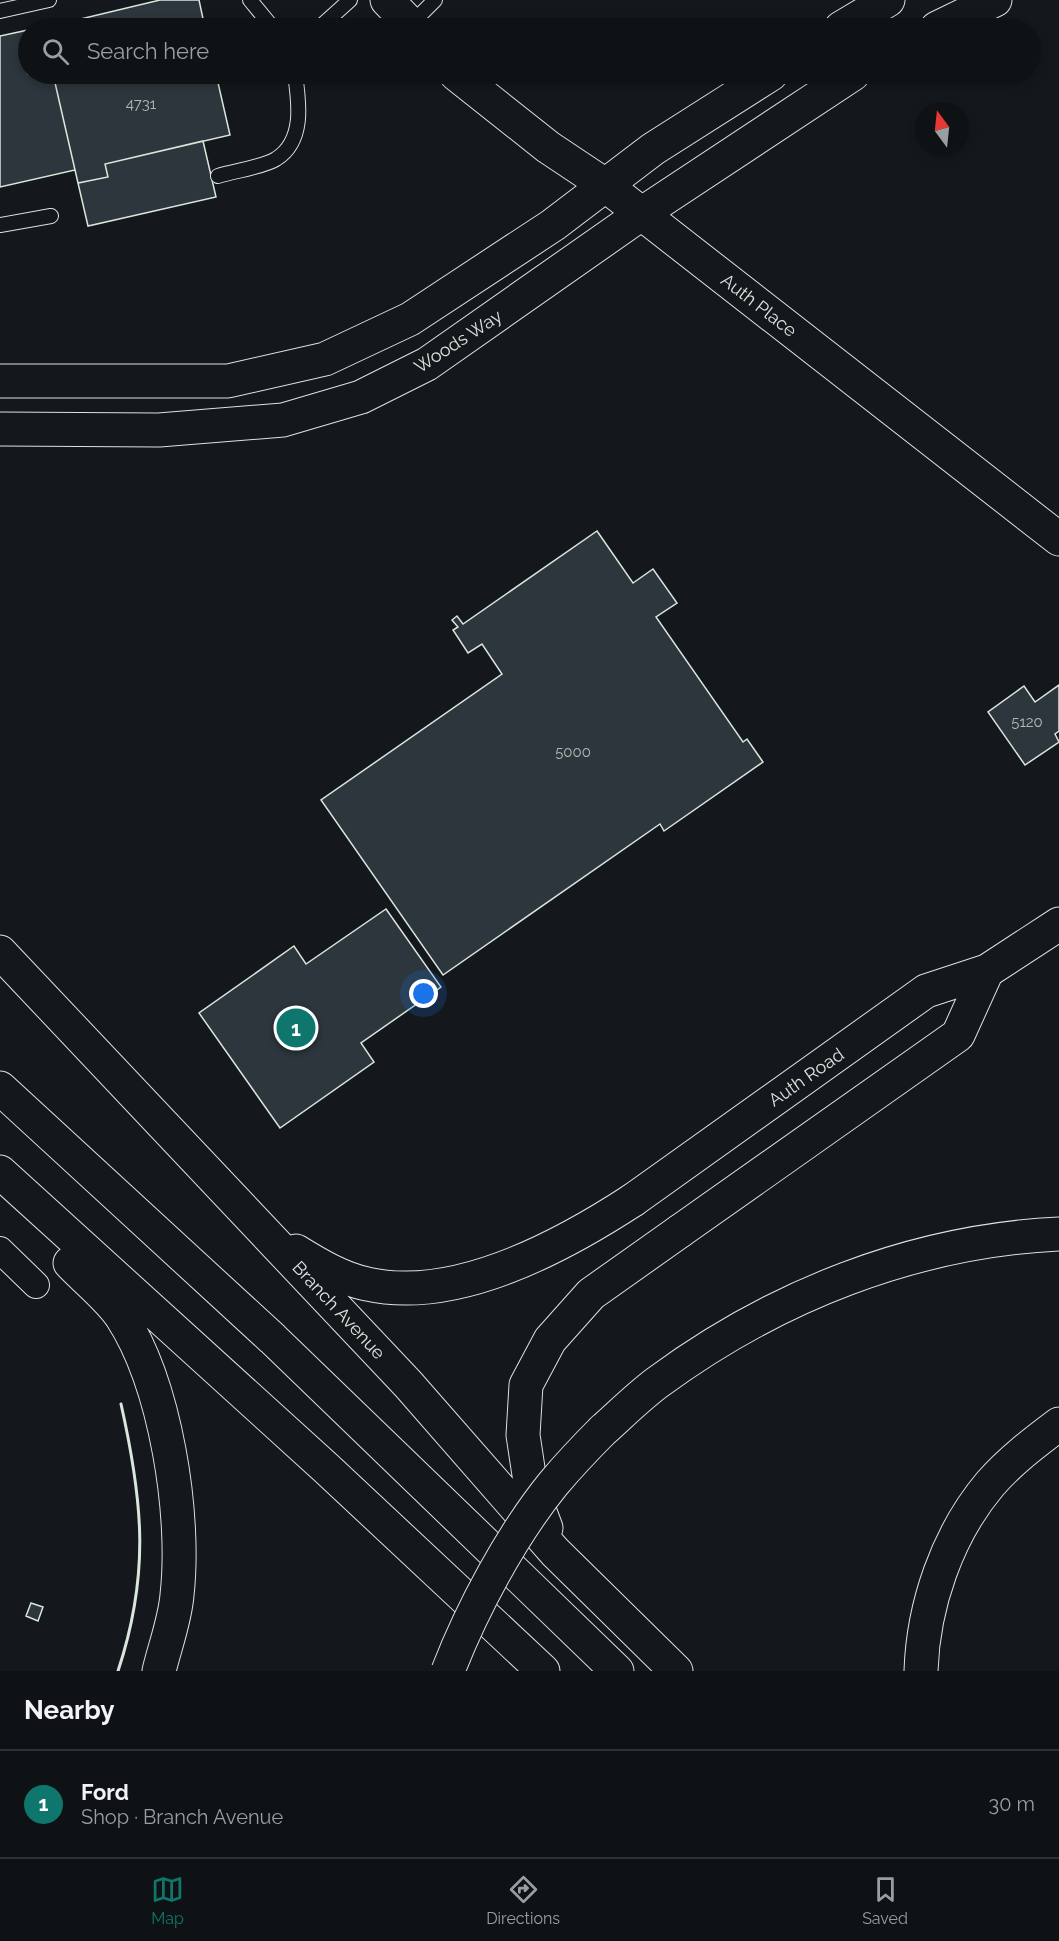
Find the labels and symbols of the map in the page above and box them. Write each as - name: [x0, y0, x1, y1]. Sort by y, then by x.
- house number: 4731: [126, 95, 157, 113]
- north arrow: [915, 102, 969, 156]
- street label: Auth Place: [717, 269, 801, 341]
- street label: Woods Way: [410, 305, 506, 377]
- house number: 5120: [1011, 713, 1043, 731]
- house number: 5000: [555, 743, 591, 761]
- your location: [409, 979, 438, 1008]
- pin: 1: [276, 1006, 316, 1050]
- street label: Auth Road: [764, 1043, 848, 1111]
- street label: Branch Avenue: [288, 1257, 390, 1364]

